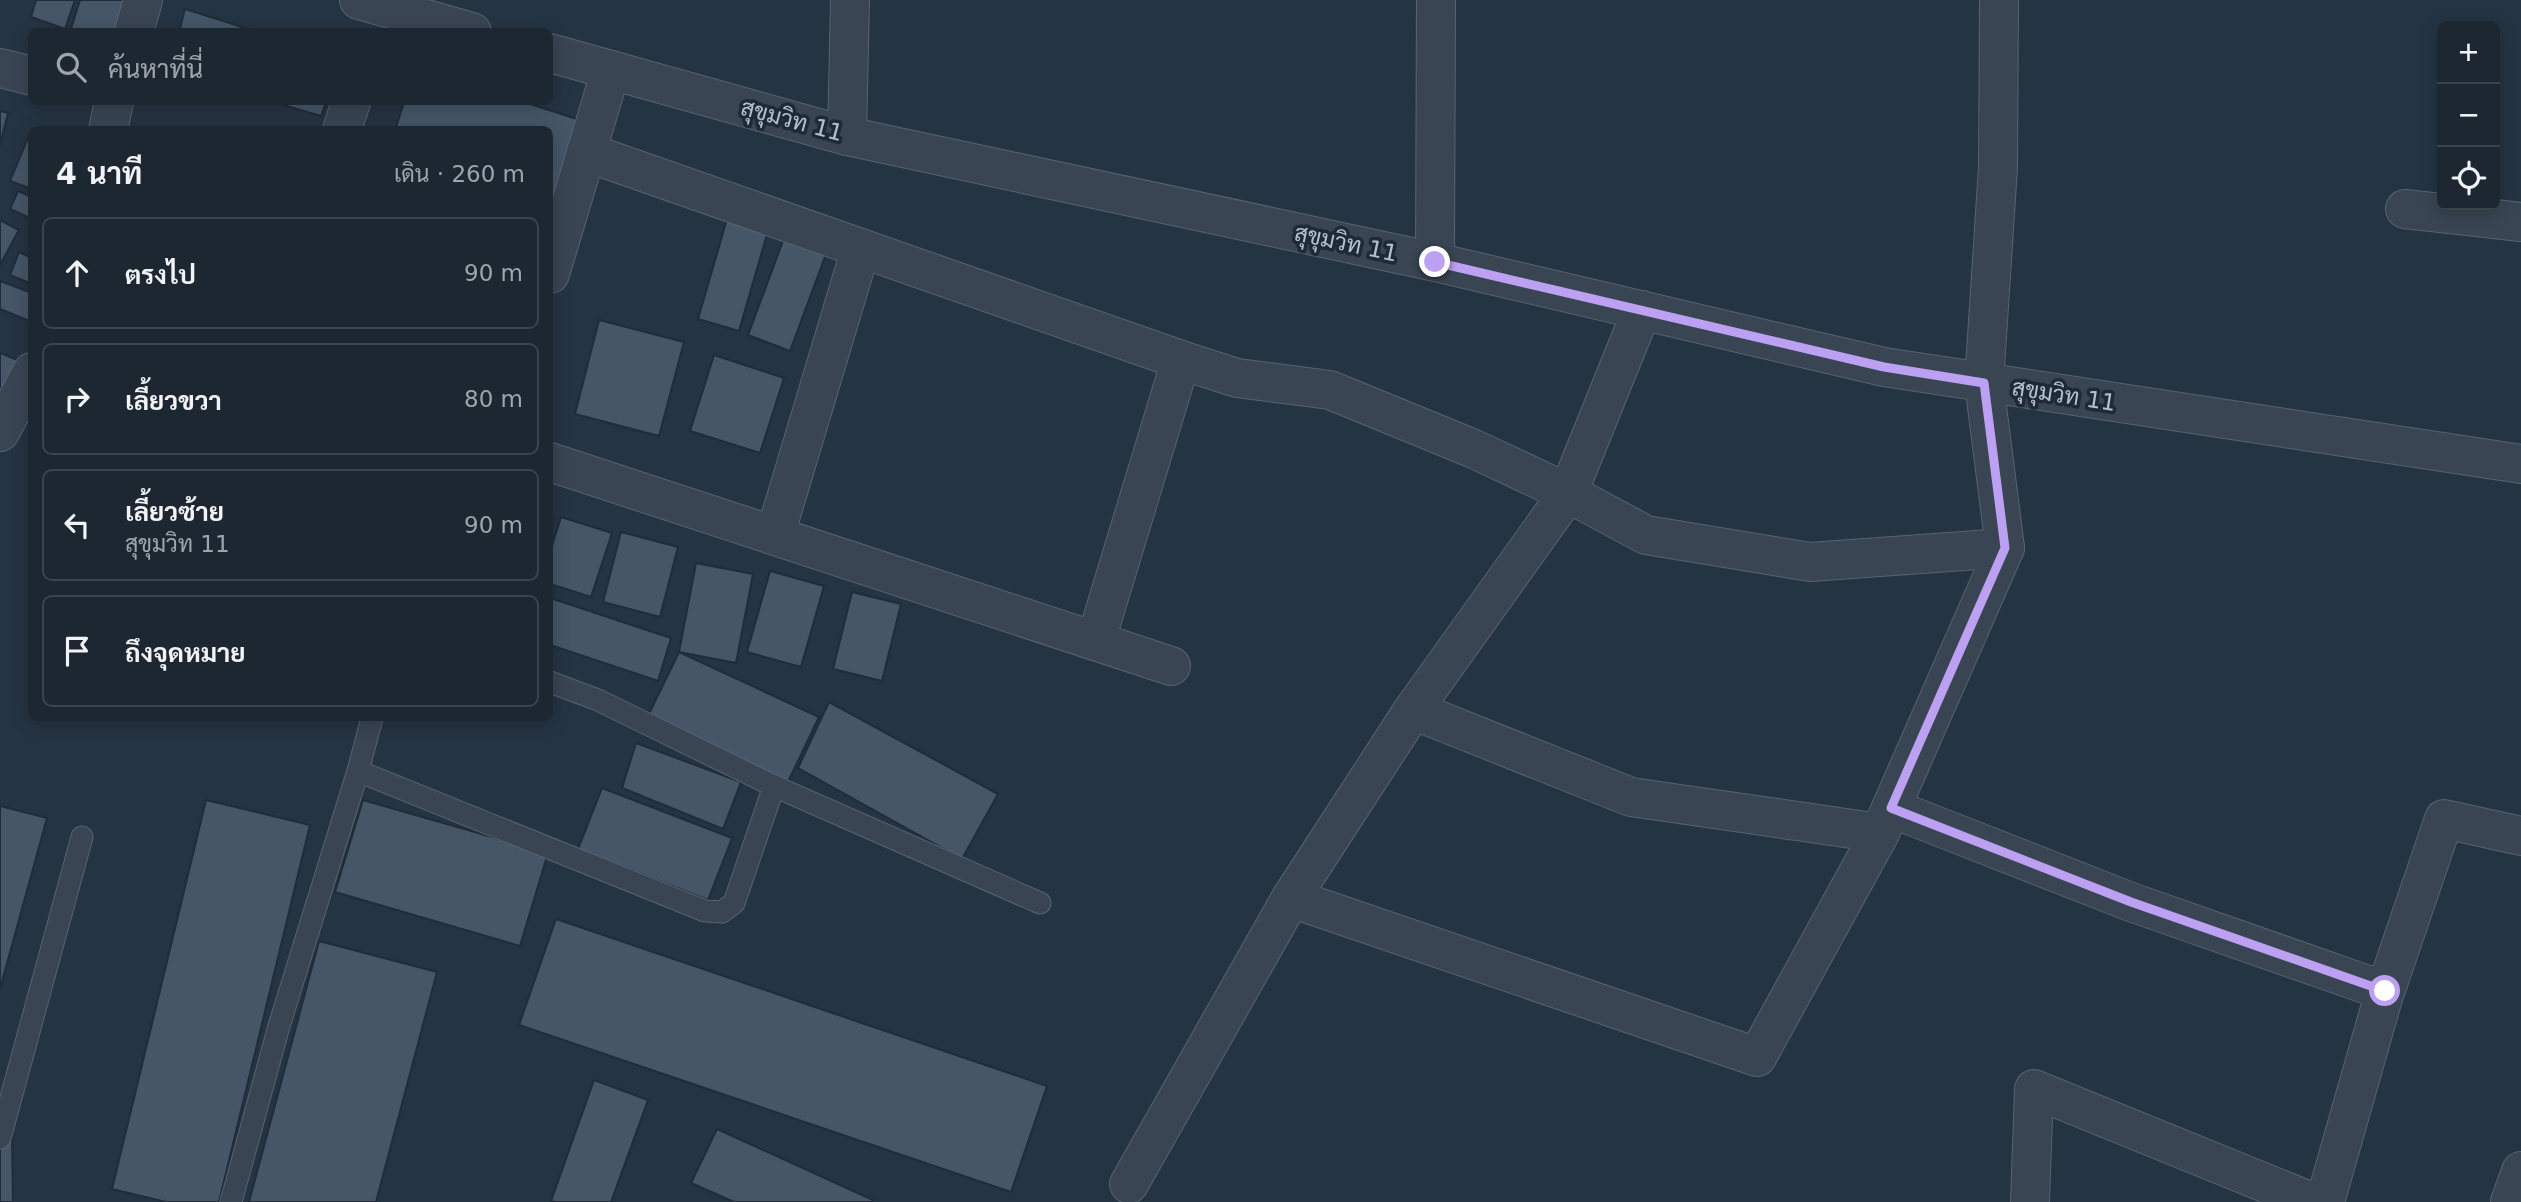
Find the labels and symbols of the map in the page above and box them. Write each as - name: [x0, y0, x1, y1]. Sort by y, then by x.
- street label: สุขุมวิท 11: [737, 93, 846, 149]
- street label: สุขุมวิท 11: [1292, 218, 1400, 270]
- route end: [1419, 246, 1450, 277]
- street label: สุขุมวิท 11: [2010, 373, 2118, 419]
- route start: [2369, 975, 2400, 1006]

